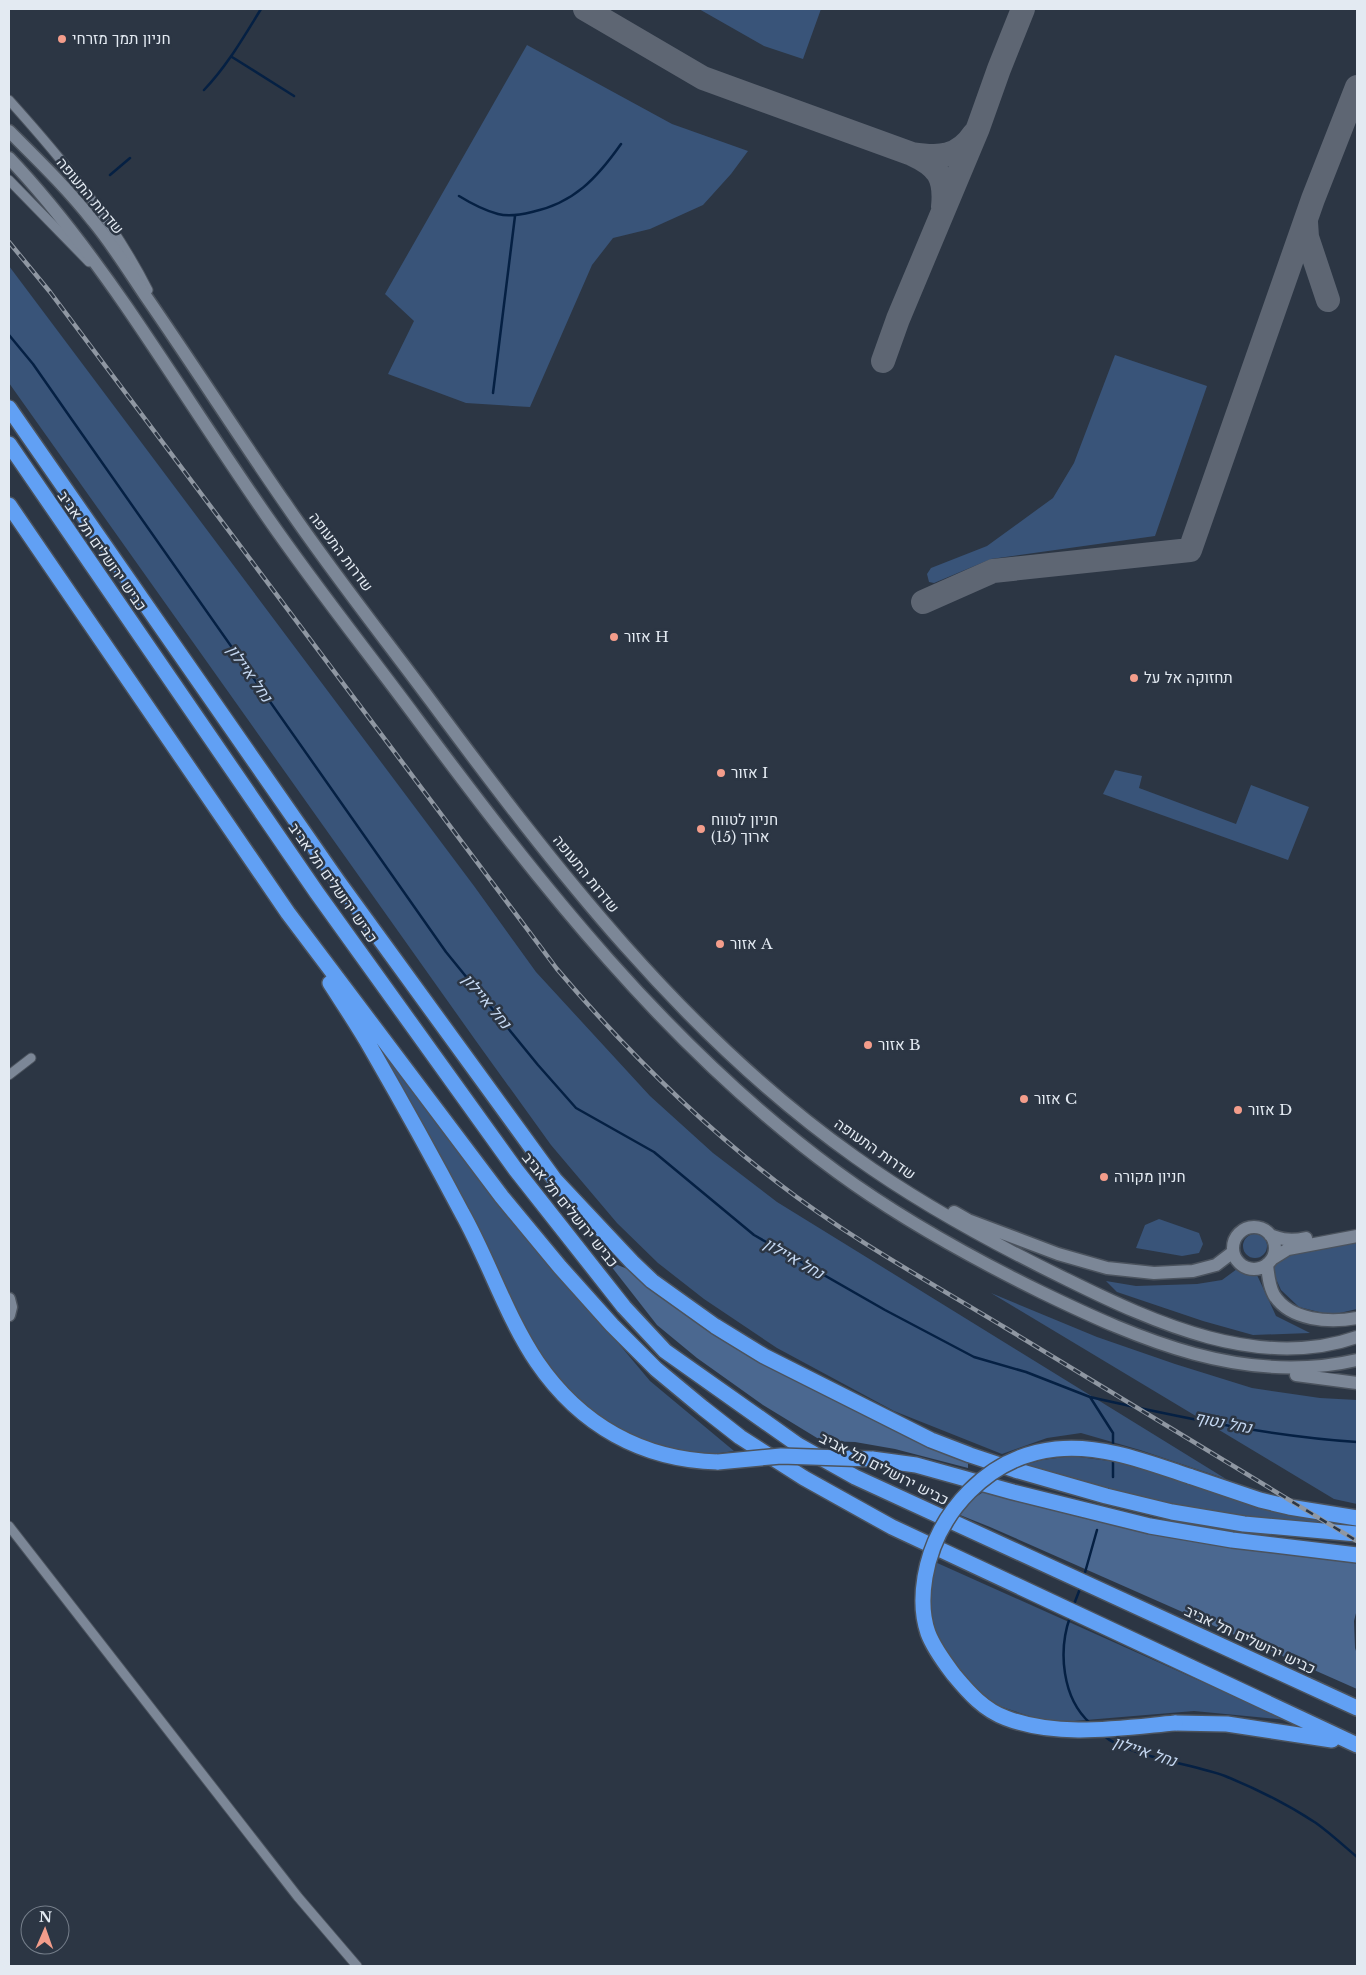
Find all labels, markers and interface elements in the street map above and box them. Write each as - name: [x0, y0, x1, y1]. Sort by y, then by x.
- place label: חניון תמך מזרחי: [72, 29, 171, 48]
- marker: חניון תמך מזרחי: [56, 33, 68, 45]
- street label: שדרות התעופה: [53, 153, 128, 238]
- street label: כביש ירושלים תל אביב: [54, 487, 151, 614]
- street label: שדרות התעופה: [305, 508, 377, 595]
- place label: אזור H: [624, 627, 669, 646]
- marker: אזור H: [608, 631, 620, 643]
- water label: נחל איילון: [223, 640, 278, 707]
- place label: תחזוקה אל על: [1144, 668, 1233, 687]
- marker: תחזוקה אל על: [1128, 672, 1140, 684]
- place label: אזור I: [731, 763, 768, 782]
- marker: אזור I: [715, 767, 727, 779]
- place label: חניון לטווח ארוך (15): [711, 810, 778, 846]
- street label: כביש ירושלים תל אביב: [285, 819, 382, 946]
- marker: חניון לטווח ארוך (15): [695, 823, 707, 835]
- street label: שדרות התעופה: [549, 831, 624, 916]
- place label: אזור A: [730, 934, 773, 953]
- marker: אזור A: [714, 938, 726, 950]
- water label: נחל איילון: [458, 969, 517, 1033]
- place label: אזור B: [878, 1035, 921, 1054]
- marker: אזור B: [862, 1039, 874, 1051]
- place label: אזור C: [1034, 1089, 1077, 1108]
- marker: אזור C: [1018, 1093, 1030, 1105]
- place label: אזור D: [1248, 1100, 1292, 1119]
- marker: אזור D: [1232, 1104, 1244, 1116]
- street label: שדרות התעופה: [831, 1114, 920, 1184]
- street label: כביש ירושלים תל אביב: [518, 1148, 623, 1271]
- place label: חניון מקורה: [1114, 1167, 1186, 1186]
- marker: חניון מקורה: [1098, 1171, 1110, 1183]
- water label: נחל איילון: [761, 1233, 828, 1284]
- water label: נחל נטוף: [1193, 1407, 1255, 1438]
- street label: כביש ירושלים תל אביב: [817, 1428, 952, 1509]
- street label: כביש ירושלים תל אביב: [1182, 1601, 1319, 1678]
- water label: נחל איילון: [1111, 1731, 1180, 1771]
- north arrow: [20, 1905, 70, 1955]
- text: N: [39, 1908, 52, 1926]

